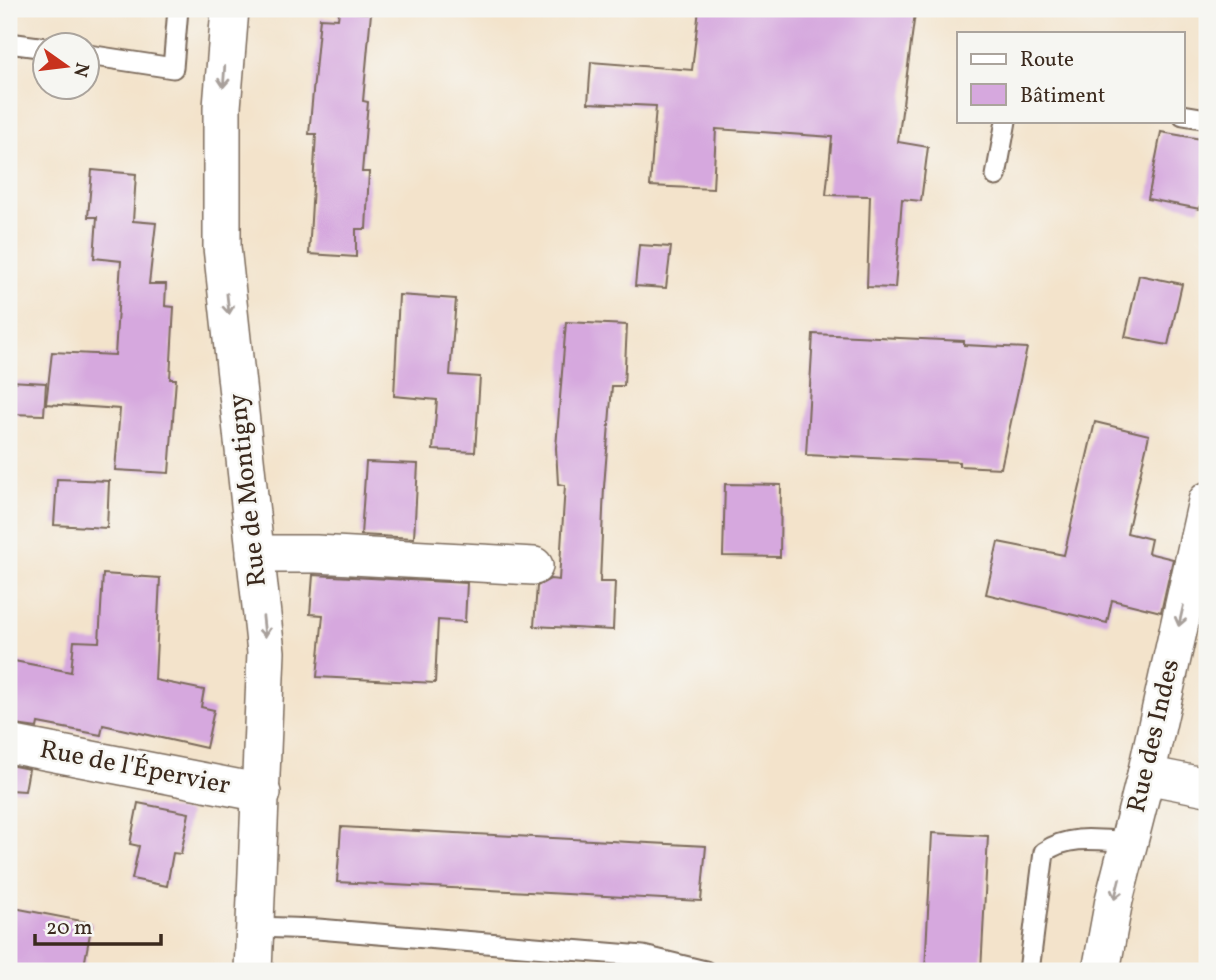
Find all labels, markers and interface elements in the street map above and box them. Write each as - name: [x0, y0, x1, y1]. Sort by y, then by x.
- north arrow: [32, 32, 102, 102]
- legend: [957, 32, 1184, 122]
- text: Route: [1020, 46, 1074, 75]
- text: N: [66, 60, 95, 80]
- one-way arrow: [217, 65, 230, 88]
- text: Bâtiment: [1020, 82, 1105, 111]
- one-way arrow: [222, 292, 235, 315]
- street label: Rue de Montigny: [220, 392, 276, 588]
- one-way arrow: [1174, 604, 1188, 627]
- one-way arrow: [257, 616, 270, 638]
- street label: Rue des Indes: [1119, 656, 1189, 816]
- street label: Rue de l'Épervier: [37, 732, 233, 804]
- one-way arrow: [1109, 877, 1123, 900]
- scale bar: [35, 903, 161, 947]
- text: 20 m: [46, 914, 92, 943]

